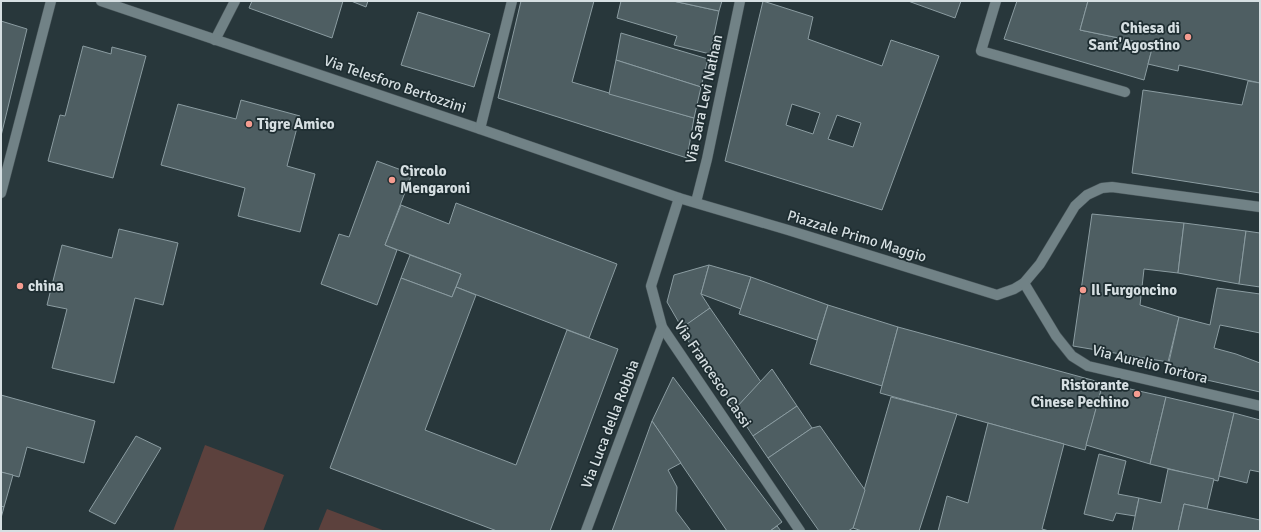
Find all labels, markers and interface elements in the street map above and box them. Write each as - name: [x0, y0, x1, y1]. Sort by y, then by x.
- place label: Chiesa di Sant'Agostino: [1089, 19, 1180, 54]
- marker: Chiesa di Sant'Agostino: [1183, 32, 1193, 42]
- street label: Via Sara Levi Nathan: [682, 33, 726, 165]
- street label: Via Telesforo Bertozzini: [321, 51, 469, 117]
- place label: Tigre Amico: [257, 115, 335, 133]
- marker: Tigre Amico: [244, 119, 254, 129]
- place label: Circolo Mengaroni: [400, 162, 470, 197]
- marker: Circolo Mengaroni: [387, 175, 397, 185]
- street label: Piazzale Primo Maggio: [785, 206, 929, 266]
- place label: china: [28, 277, 64, 295]
- marker: china: [15, 281, 25, 291]
- place label: Il Furgoncino: [1091, 281, 1177, 299]
- marker: Il Furgoncino: [1078, 285, 1088, 295]
- street label: Via Francesco Cassi: [671, 317, 755, 431]
- street label: Via Aurelio Tortora: [1090, 341, 1210, 387]
- street label: Via Luca della Robbia: [577, 357, 643, 491]
- place label: Ristorante Cinese Pechino: [1031, 376, 1129, 411]
- marker: Ristorante Cinese Pechino: [1132, 389, 1142, 399]

